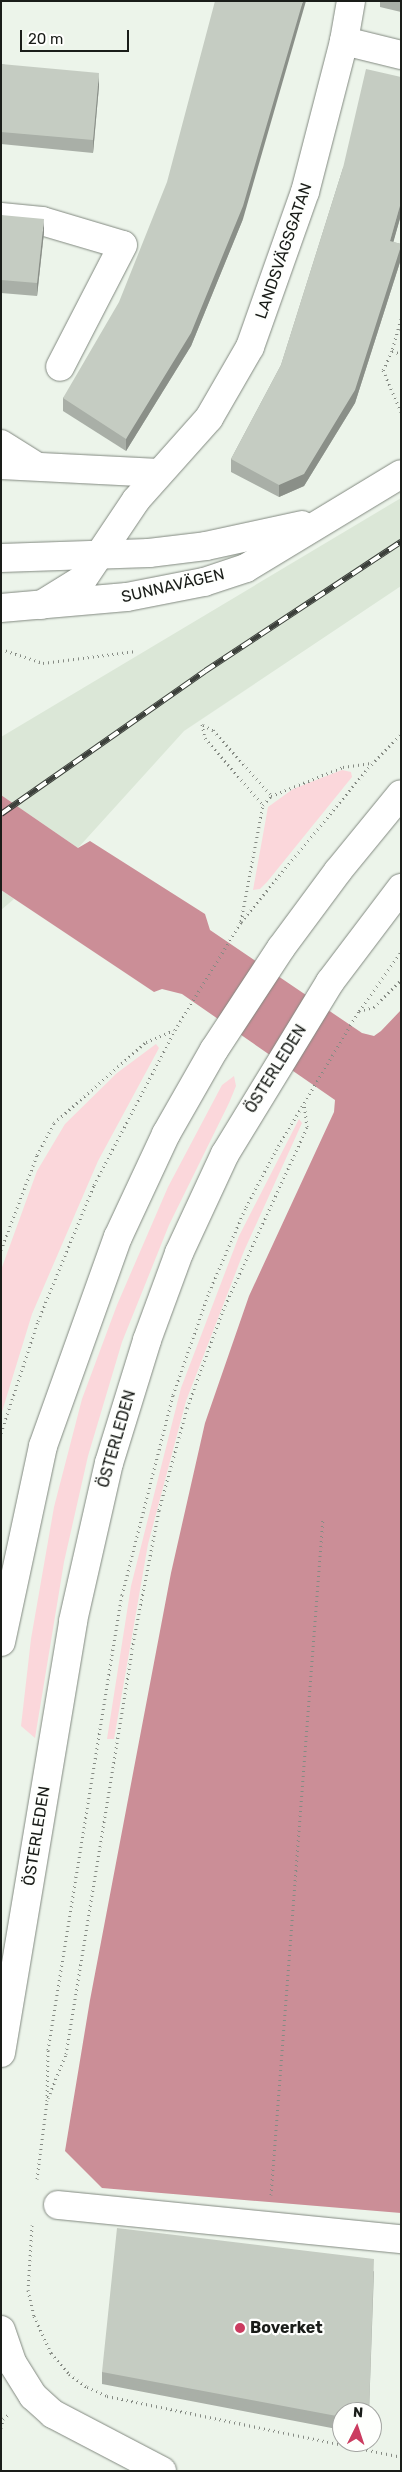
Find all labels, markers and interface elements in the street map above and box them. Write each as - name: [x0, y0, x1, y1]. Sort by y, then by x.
- scale bar: [22, 20, 131, 52]
- text: 20 m: [28, 30, 63, 48]
- street label: LANDSVÄGSGATAN: [252, 180, 316, 322]
- street label: SUNNAVÄGEN: [120, 565, 226, 607]
- street label: ÖSTERLEDEN: [241, 1021, 311, 1117]
- street label: ÖSTERLEDEN: [94, 1388, 140, 1490]
- street label: ÖSTERLEDEN: [20, 1785, 54, 1887]
- place label: Boverket: [250, 2318, 323, 2338]
- marker: Boverket: [234, 2322, 246, 2334]
- north arrow: [332, 2402, 382, 2452]
- text: N: [352, 2404, 364, 2421]

